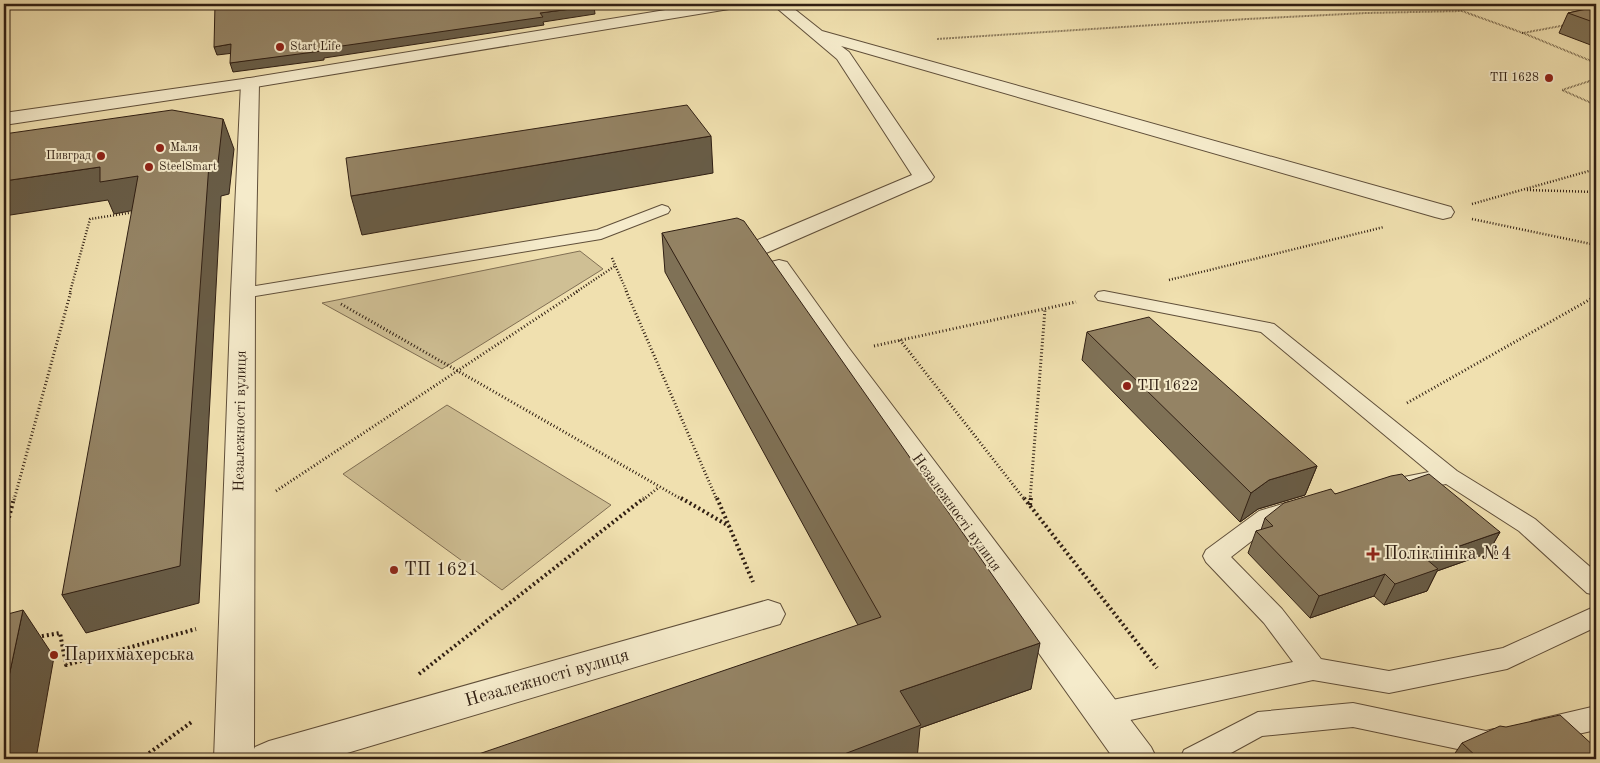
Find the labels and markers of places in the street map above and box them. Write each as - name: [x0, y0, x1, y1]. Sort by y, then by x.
- marker: Start Life: [274, 41, 286, 53]
- place label: Start Life: [290, 41, 341, 53]
- place label: ТП 1628: [1490, 72, 1539, 84]
- marker: ТП 1628: [1543, 72, 1555, 84]
- marker: Маля: [154, 142, 166, 154]
- place label: Маля: [170, 142, 198, 154]
- place label: Пивград: [46, 150, 91, 162]
- marker: Пивград: [95, 150, 107, 162]
- marker: SteelSmart: [143, 161, 155, 173]
- place label: SteelSmart: [159, 161, 217, 173]
- place label: ТП 1622: [1137, 379, 1199, 394]
- marker: ТП 1622: [1121, 380, 1133, 392]
- place label: Поліклініка №4: [1384, 545, 1511, 563]
- marker: Поліклініка №4: [1366, 547, 1380, 561]
- place label: ТП 1621: [404, 561, 478, 579]
- marker: ТП 1621: [388, 564, 400, 576]
- place label: Парихмахерська: [64, 646, 195, 664]
- marker: Парихмахерська: [48, 649, 60, 661]

